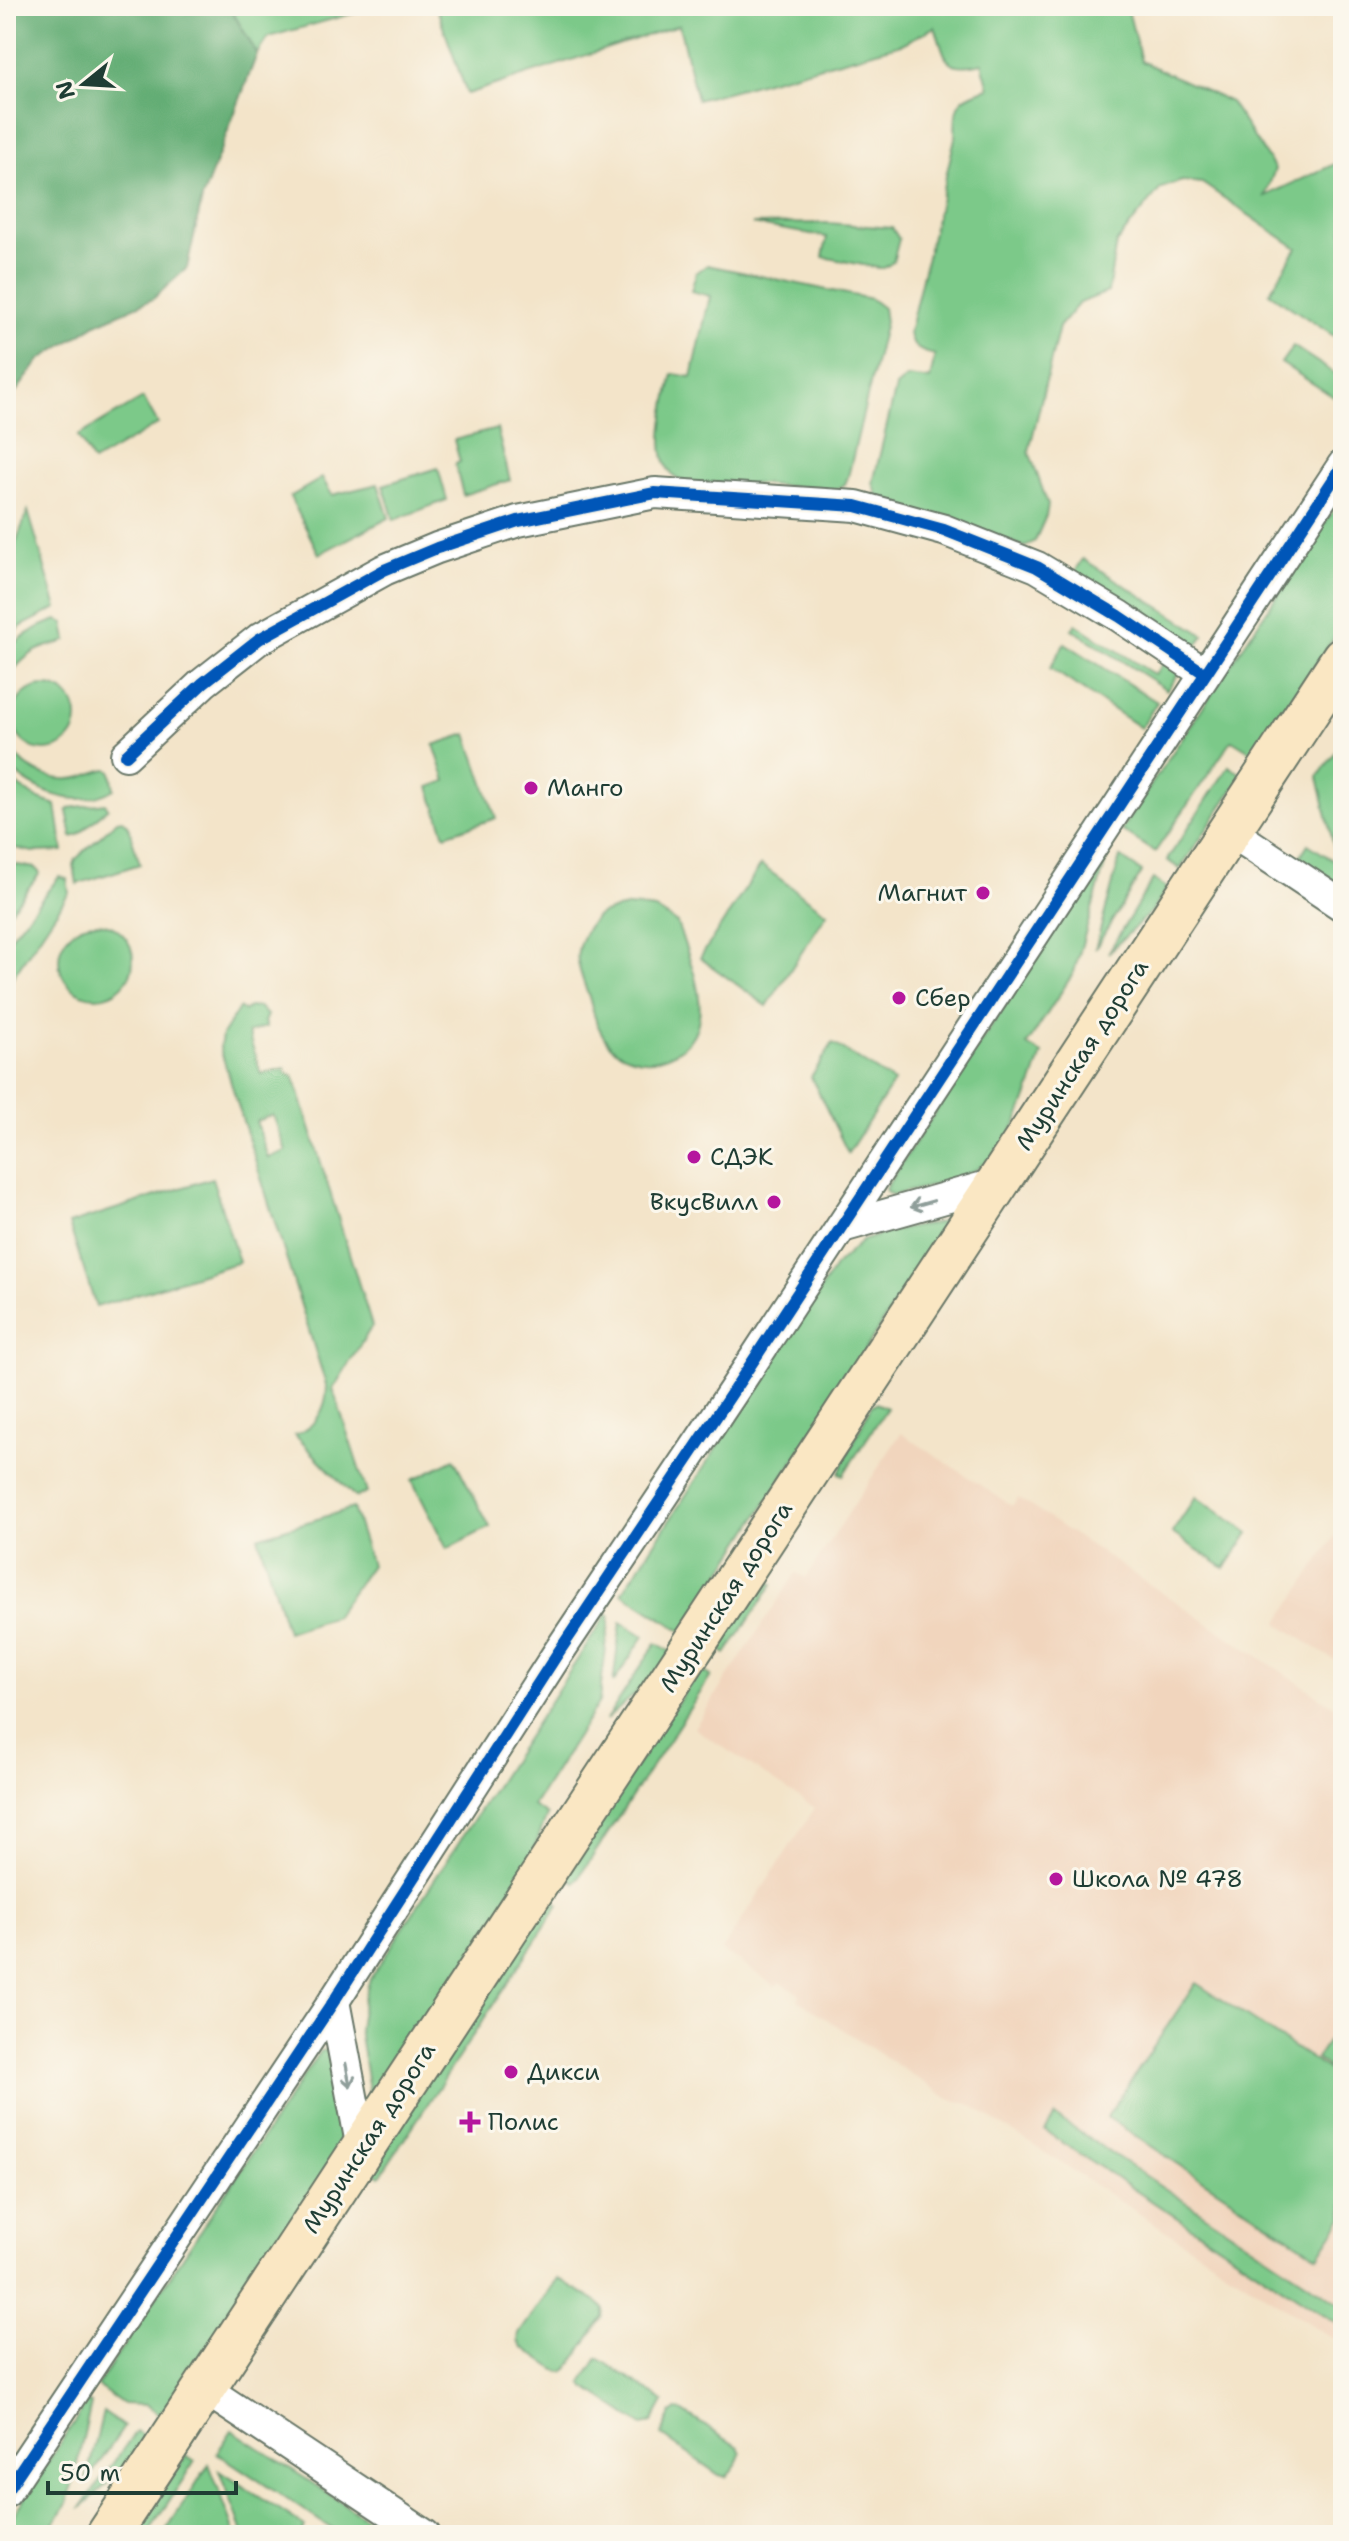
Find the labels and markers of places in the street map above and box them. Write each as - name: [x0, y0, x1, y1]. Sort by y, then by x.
- place label: Манго: [547, 772, 624, 804]
- marker: Манго: [522, 779, 540, 797]
- place label: Магнит: [878, 877, 968, 909]
- marker: Магнит: [974, 884, 992, 902]
- place label: Сбер: [915, 982, 971, 1014]
- marker: Сбер: [890, 989, 908, 1007]
- place label: СДЭК: [710, 1141, 774, 1173]
- marker: СДЭК: [685, 1148, 703, 1166]
- place label: ВкусВилл: [650, 1186, 758, 1218]
- marker: ВкусВилл: [765, 1193, 783, 1211]
- place label: Школа № 478: [1072, 1863, 1243, 1895]
- marker: Школа № 478: [1047, 1870, 1065, 1888]
- place label: Дикси: [527, 2056, 600, 2088]
- marker: Дикси: [502, 2063, 520, 2081]
- place label: Полис: [488, 2106, 559, 2138]
- marker: Полис: [459, 2111, 481, 2133]

